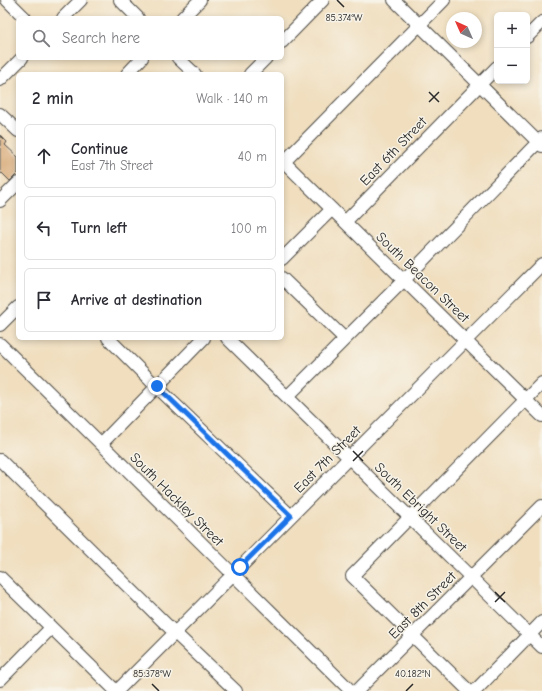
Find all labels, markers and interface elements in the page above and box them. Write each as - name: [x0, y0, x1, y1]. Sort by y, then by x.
- text: 85.374°W: [325, 12, 363, 24]
- north arrow: [446, 12, 482, 48]
- map controls: [494, 12, 530, 84]
- button: +: [494, 12, 530, 48]
- search box: [16, 16, 284, 60]
- icon: search: [30, 27, 52, 49]
- text: Search here: [62, 29, 140, 47]
- button: −: [494, 48, 530, 84]
- text: 2 min: [32, 89, 73, 108]
- text: Walk · 140 m: [196, 91, 268, 106]
- street label: East 6th Street: [356, 113, 431, 189]
- text: Continue: [71, 140, 128, 158]
- icon: ahead: [33, 145, 55, 167]
- text: 40 m: [238, 149, 267, 164]
- text: East 7th Street: [71, 158, 153, 173]
- icon: left: [33, 217, 55, 239]
- text: Turn left: [71, 219, 127, 237]
- text: 100 m: [231, 221, 267, 236]
- street label: South Beacon Street: [372, 229, 474, 327]
- icon: arrive: [33, 289, 55, 311]
- text: Arrive at destination: [71, 291, 202, 309]
- route end: [148, 377, 166, 395]
- street label: East 7th Street: [290, 422, 365, 496]
- street label: South Hackley Street: [126, 449, 228, 550]
- street label: South Ebright Street: [371, 459, 471, 556]
- route start: [231, 558, 249, 576]
- street label: East 8th Street: [385, 567, 460, 643]
- text: 85.378°W: [133, 668, 171, 680]
- text: 40.182°N: [395, 668, 431, 680]

